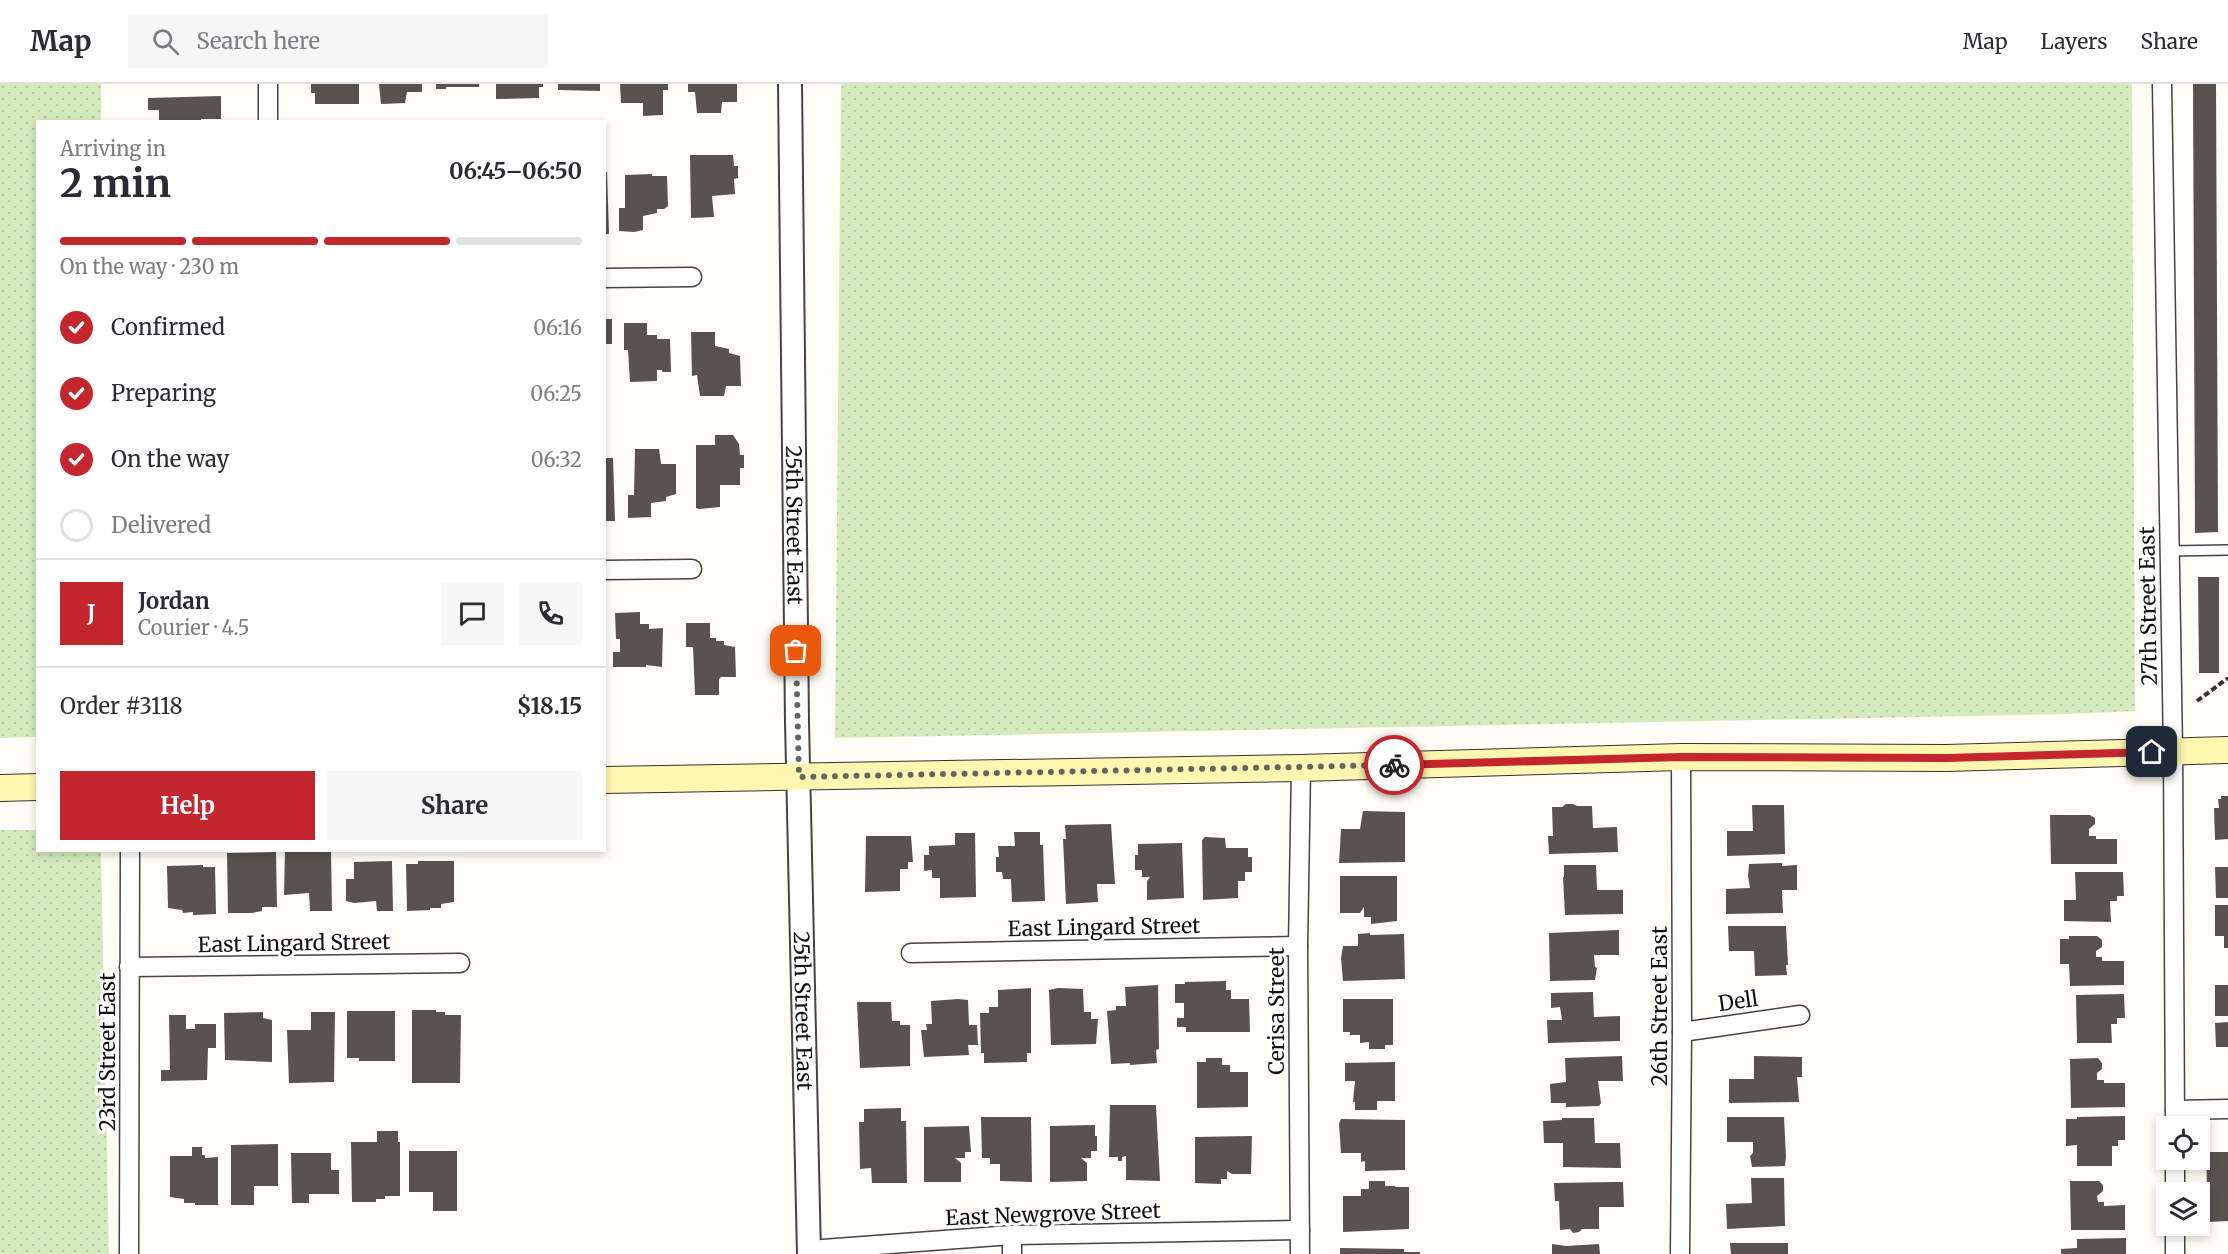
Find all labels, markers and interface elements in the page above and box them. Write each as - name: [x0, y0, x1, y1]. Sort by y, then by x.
- search box: [128, 14, 548, 68]
- text: Map: [30, 23, 92, 59]
- icon: search: [149, 25, 182, 58]
- text: Search here: [197, 27, 320, 55]
- text: Map: [1963, 28, 2008, 55]
- text: Layers: [2041, 28, 2108, 55]
- text: Share: [2141, 28, 2198, 55]
- text: Arriving in: [60, 136, 166, 161]
- text: 06:45–06:50: [449, 157, 582, 185]
- text: 2 min: [60, 159, 171, 208]
- text: On the way · 230 m: [60, 254, 239, 279]
- icon: check: [60, 311, 93, 344]
- text: Confirmed: [111, 313, 225, 341]
- text: 06:16: [533, 315, 582, 340]
- icon: check: [60, 377, 93, 410]
- text: Preparing: [111, 379, 216, 407]
- text: 06:25: [530, 381, 582, 406]
- icon: check: [60, 443, 93, 476]
- text: On the way: [111, 445, 229, 473]
- street label: 25th Street East: [780, 445, 809, 605]
- text: 06:32: [531, 447, 582, 472]
- text: Delivered: [111, 511, 211, 539]
- street label: 27th Street East: [2133, 526, 2163, 686]
- button: chat: [441, 582, 504, 645]
- button: phone: [519, 582, 582, 645]
- text: Jordan: [138, 587, 210, 615]
- text: J: [87, 599, 96, 627]
- text: Courier · 4.5: [138, 615, 250, 640]
- pin: [770, 625, 821, 676]
- icon: bag: [779, 634, 812, 667]
- text: Order #3118: [60, 692, 183, 720]
- text: $18.15: [517, 692, 582, 720]
- pin: [2126, 726, 2177, 777]
- courier: [1364, 735, 1424, 795]
- icon: home: [2135, 735, 2168, 768]
- icon: bike: [1378, 749, 1411, 782]
- button: Help: [60, 771, 315, 840]
- button: Share: [327, 771, 582, 840]
- street label: East Lingard Street: [1007, 912, 1201, 942]
- street label: 26th Street East: [1646, 926, 1673, 1086]
- street label: East Lingard Street: [197, 928, 391, 958]
- street label: 25th Street East: [788, 931, 819, 1091]
- street label: Cerisa Street: [1263, 947, 1290, 1075]
- street label: 23rd Street East: [94, 973, 121, 1131]
- street label: Dell: [1716, 985, 1760, 1017]
- map controls: [2156, 1116, 2210, 1236]
- button: locate: [2156, 1116, 2210, 1170]
- button: layers: [2156, 1182, 2210, 1236]
- street label: East Newgrove Street: [945, 1197, 1161, 1231]

